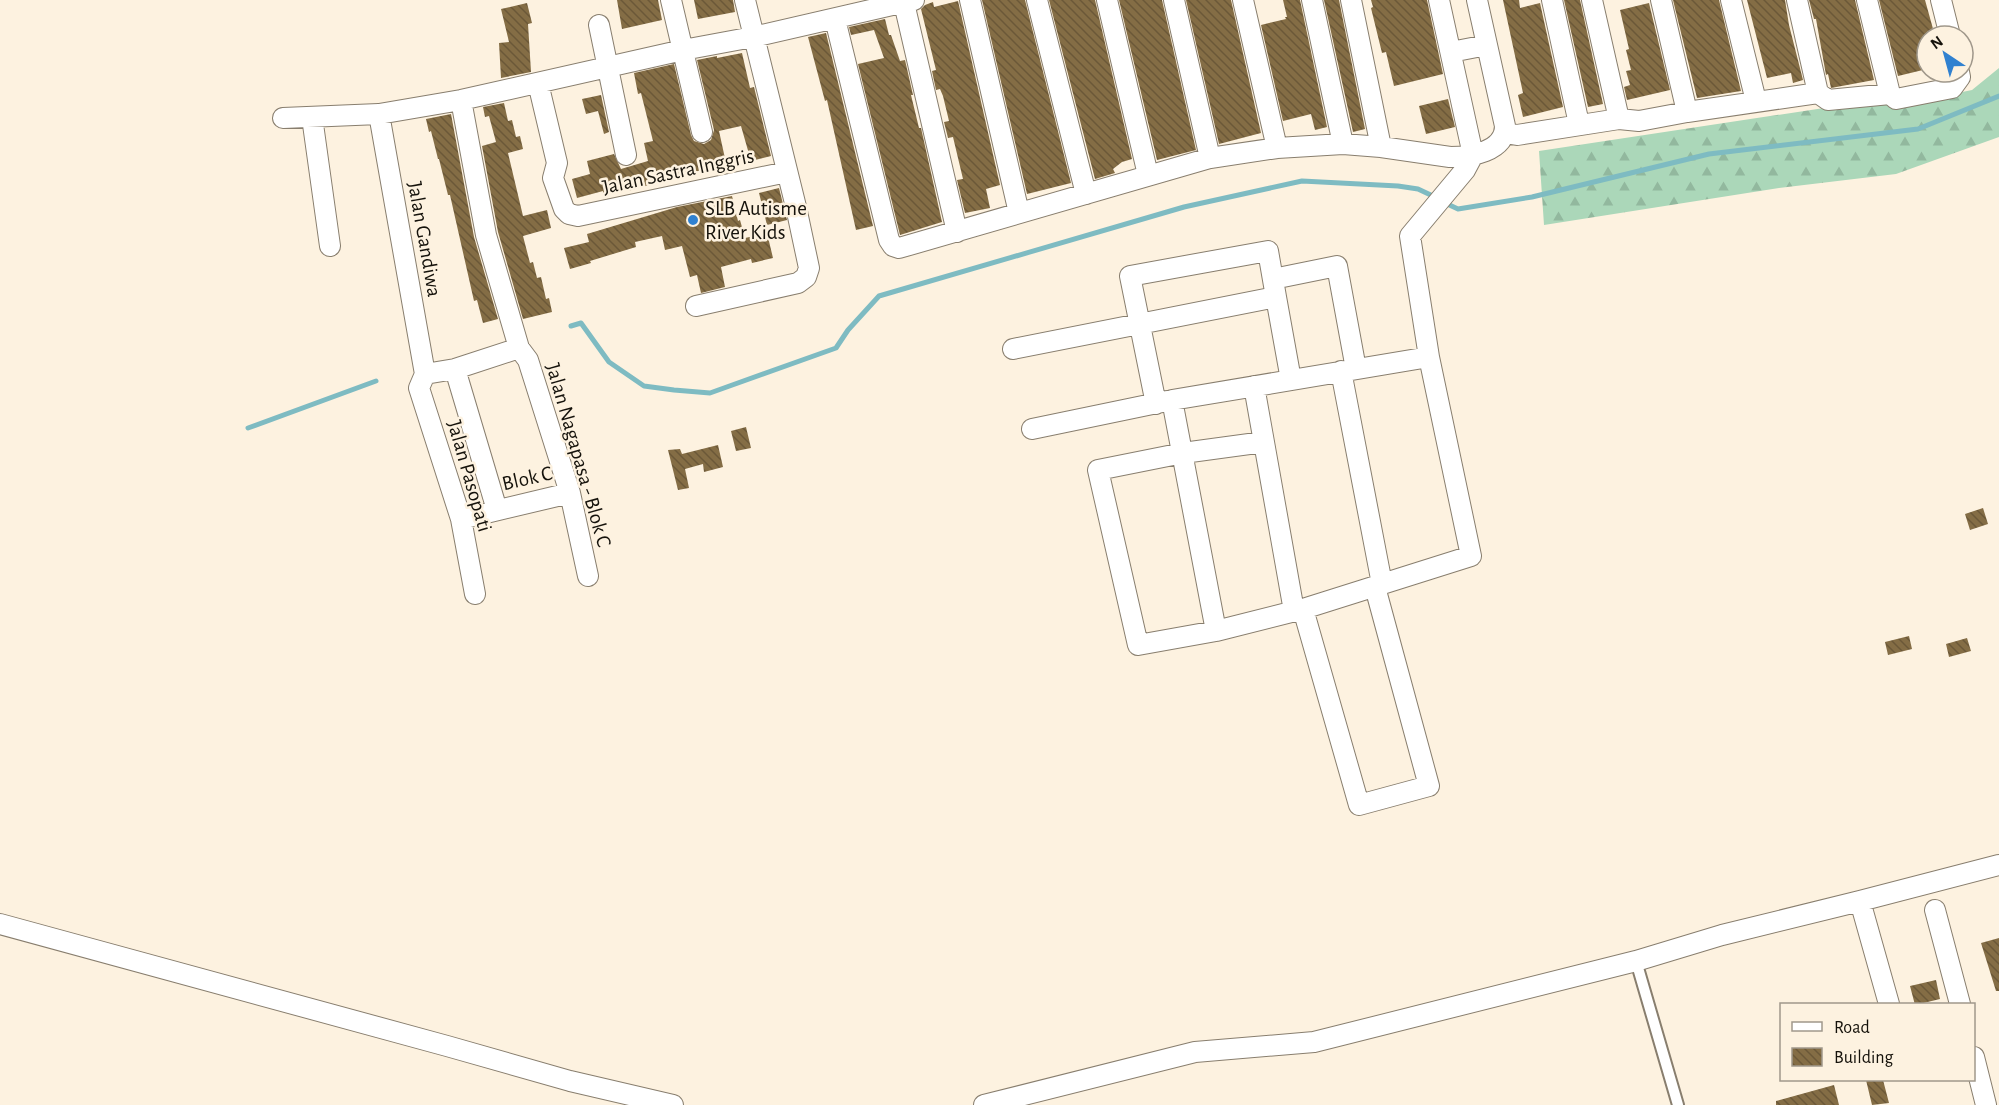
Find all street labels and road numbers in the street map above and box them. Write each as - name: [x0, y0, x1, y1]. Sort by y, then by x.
- street label: Jalan Sastra Inggris: [600, 145, 756, 198]
- street label: Jalan Gandiwa: [404, 180, 445, 299]
- street label: Jalan Nagapasa - Blok C: [542, 361, 615, 549]
- street label: Jalan Pasopati: [444, 418, 495, 534]
- street label: Blok C: [500, 463, 554, 494]

